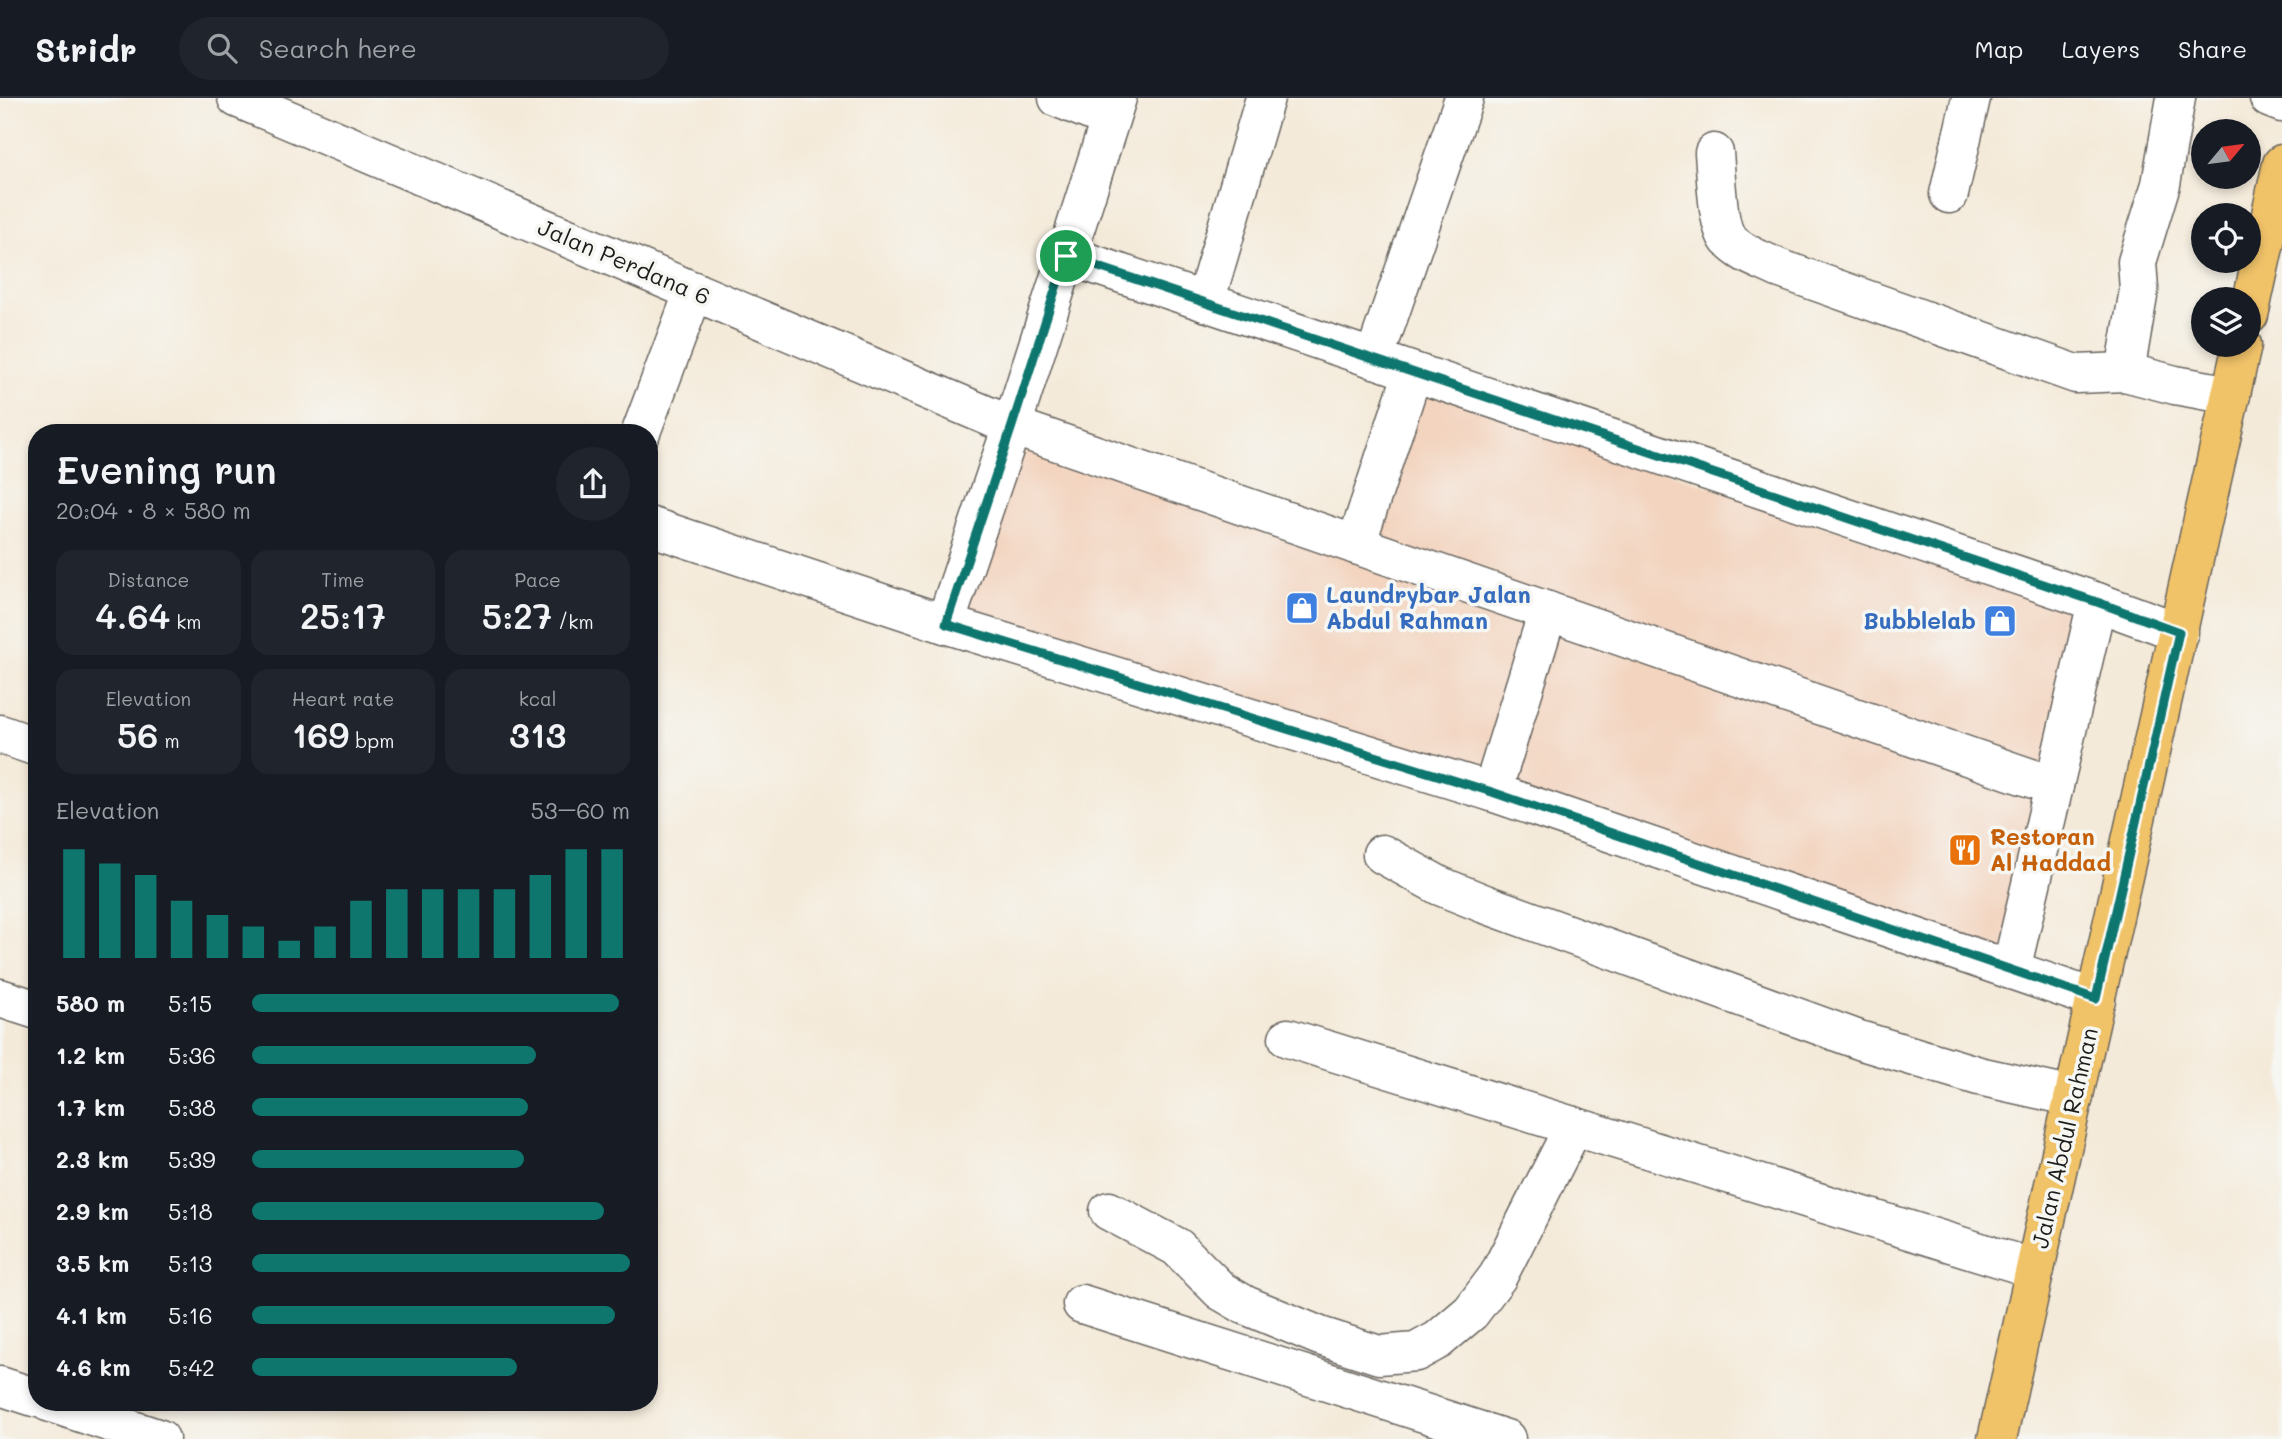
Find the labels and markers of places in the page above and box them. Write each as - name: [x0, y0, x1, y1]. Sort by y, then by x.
- pin: [1036, 226, 1096, 286]
- place label: Laundrybar Jalan Abdul Rahman: [1326, 579, 1531, 635]
- shop icon: Laundrybar Jalan Abdul Rahman: [1283, 589, 1321, 627]
- shop icon: Bubblelab: [1981, 602, 2019, 640]
- place label: Bubblelab: [1863, 605, 1976, 635]
- place label: Restoran Al Haddad: [1990, 821, 2111, 877]
- restaurant icon: Restoran Al Haddad: [1946, 831, 1984, 869]

